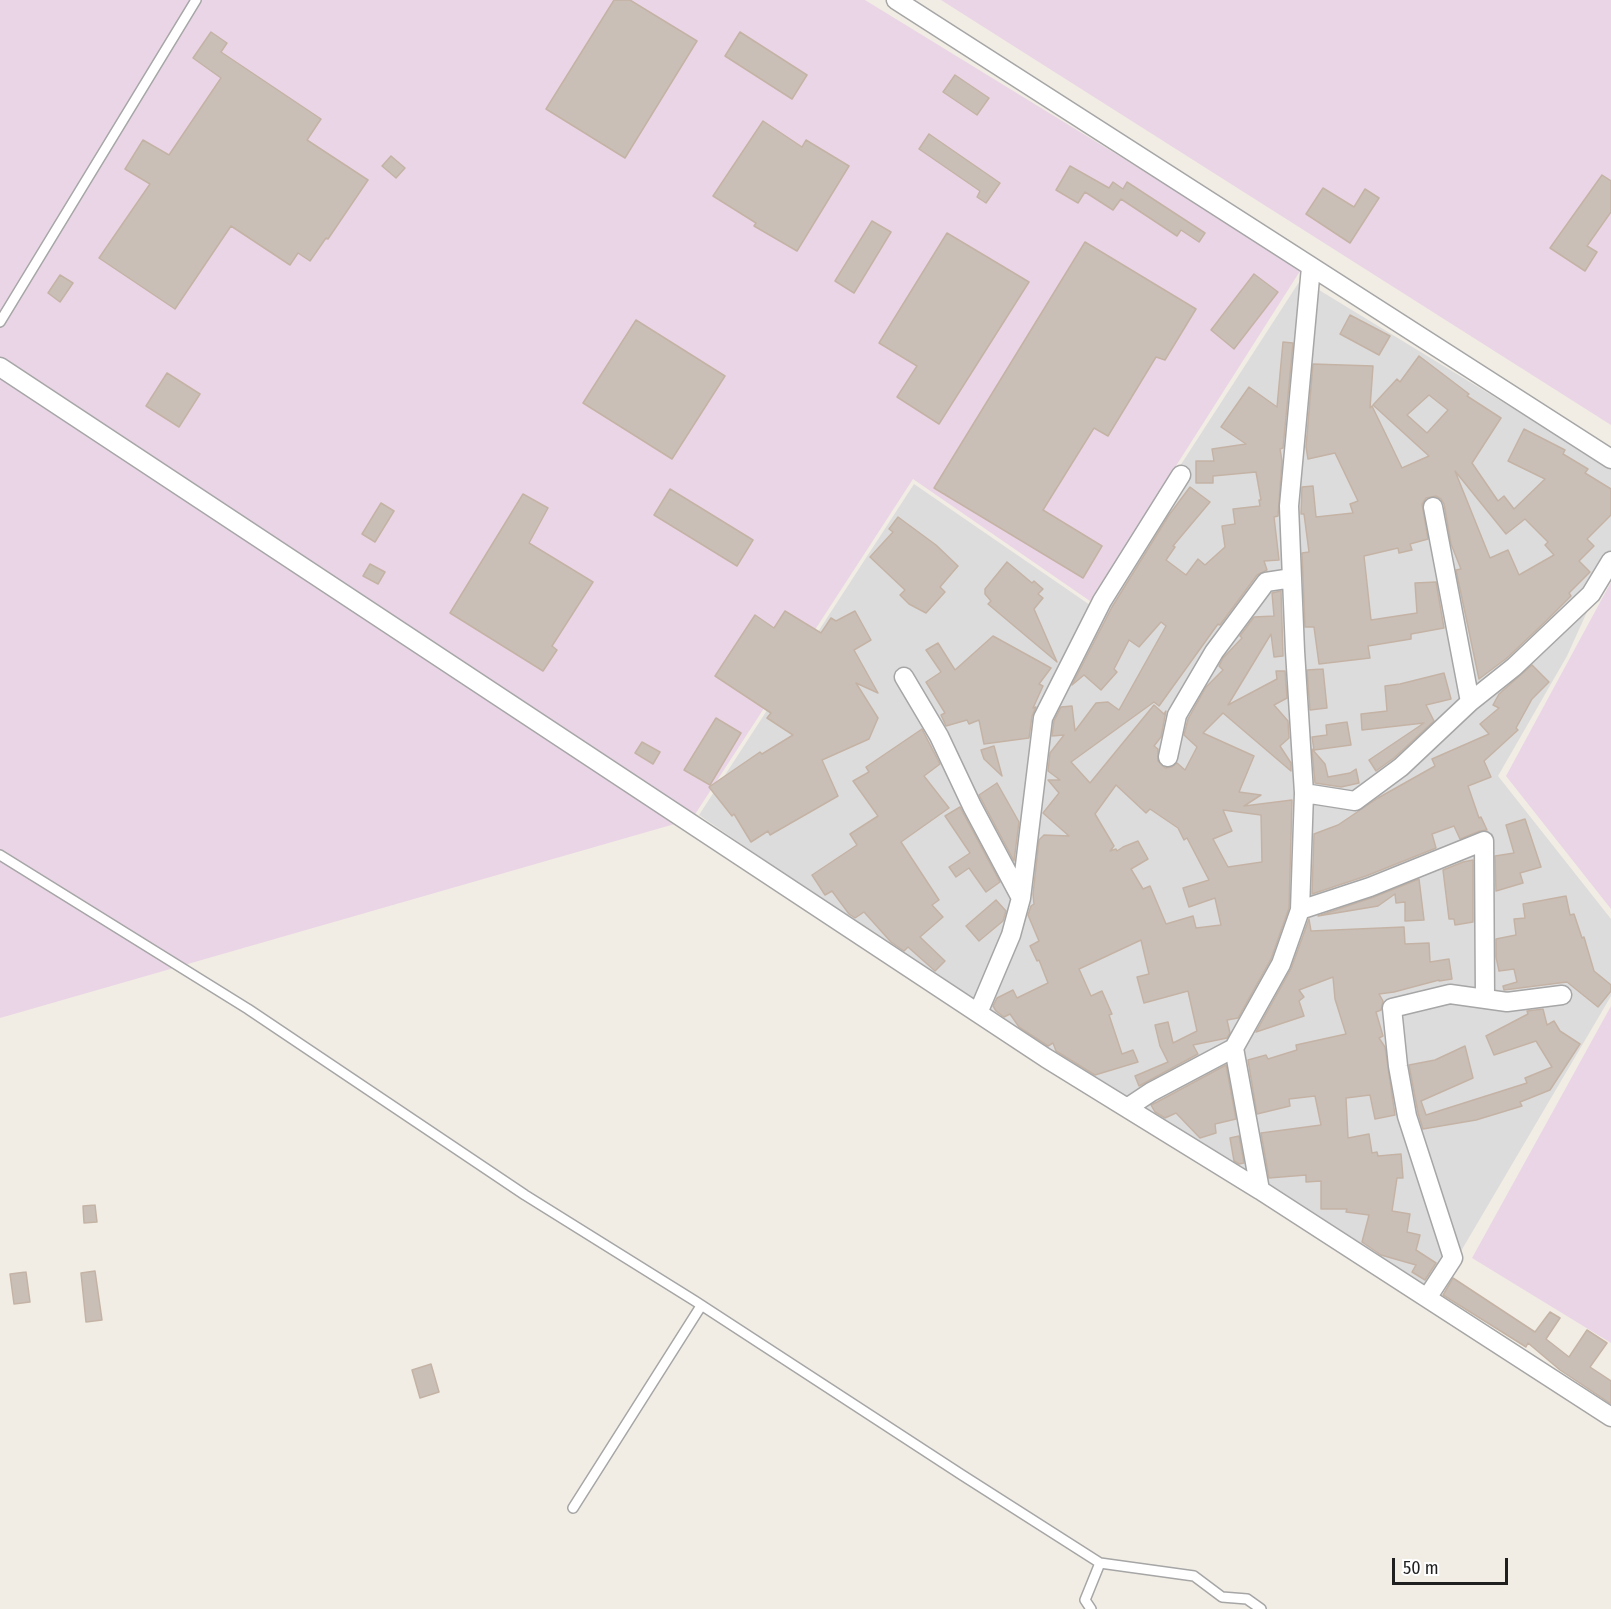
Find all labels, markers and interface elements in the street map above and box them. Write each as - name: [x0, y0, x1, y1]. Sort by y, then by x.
- scale bar: [1395, 1546, 1510, 1584]
- text: 50 m: [1403, 1557, 1439, 1579]

